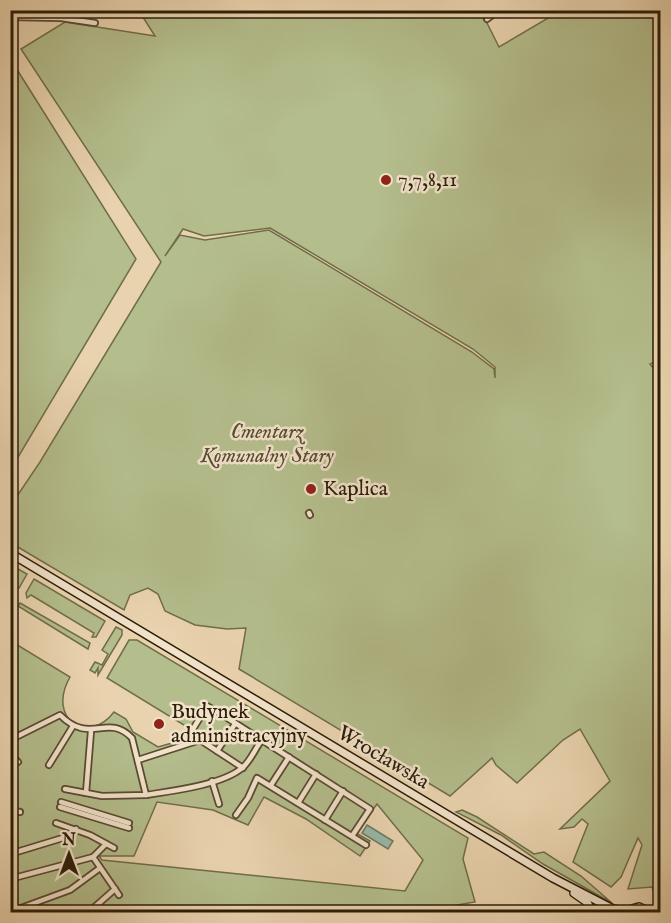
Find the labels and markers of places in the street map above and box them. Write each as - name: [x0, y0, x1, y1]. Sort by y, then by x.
- place label: 7,7,8,11: [398, 167, 457, 194]
- marker: 7,7,8,11: [379, 173, 393, 187]
- place label: Kaplica: [323, 476, 389, 503]
- marker: Kaplica: [304, 482, 318, 496]
- place label: Budynek administracyjny: [171, 699, 308, 750]
- marker: Budynek administracyjny: [152, 717, 166, 731]

